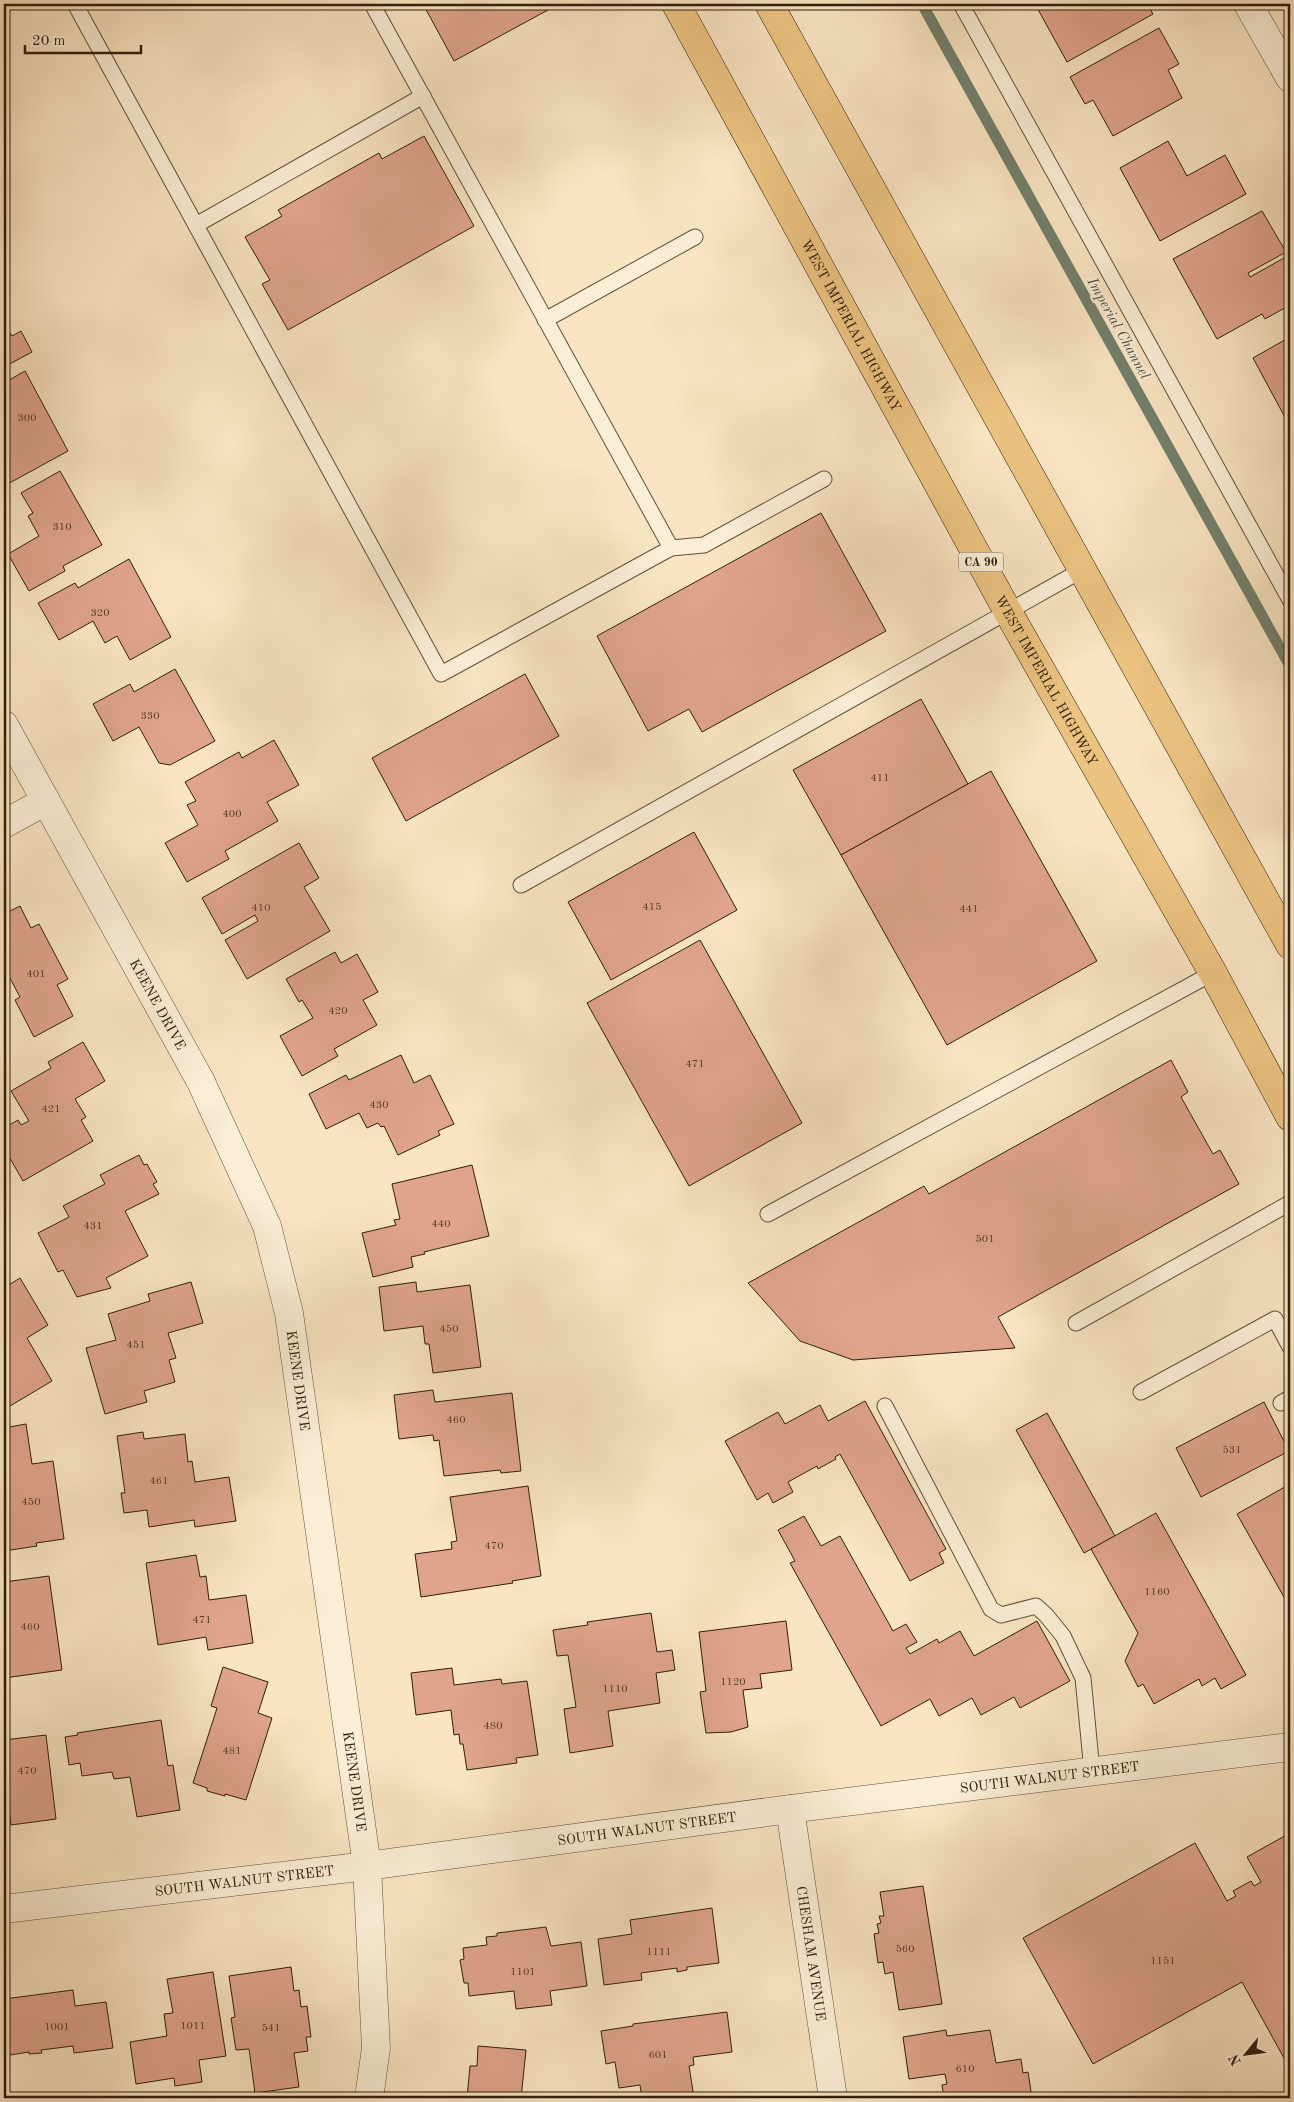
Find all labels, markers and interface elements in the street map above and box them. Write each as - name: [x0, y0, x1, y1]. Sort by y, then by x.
- scale bar: [25, 22, 141, 54]
- text: 20 m: [32, 34, 66, 49]
- street label: WEST IMPERIAL HIGHWAY: [798, 238, 903, 414]
- water label: Imperial Channel: [1083, 274, 1152, 383]
- house number: 300: [17, 413, 37, 424]
- house number: 310: [52, 522, 72, 533]
- road number: CA 90: [958, 552, 1004, 572]
- street label: WEST IMPERIAL HIGHWAY: [992, 593, 1100, 768]
- house number: 320: [90, 608, 110, 619]
- house number: 330: [140, 711, 160, 722]
- house number: 411: [870, 773, 890, 784]
- house number: 400: [222, 809, 242, 820]
- house number: 415: [642, 902, 662, 913]
- house number: 410: [251, 903, 271, 914]
- house number: 441: [959, 904, 979, 915]
- street label: KEENE DRIVE: [127, 957, 188, 1053]
- house number: 401: [26, 969, 46, 980]
- house number: 420: [328, 1006, 348, 1017]
- house number: 471: [685, 1059, 705, 1070]
- house number: 430: [369, 1100, 389, 1111]
- house number: 421: [41, 1104, 61, 1115]
- house number: 440: [431, 1219, 451, 1230]
- house number: 431: [83, 1221, 103, 1232]
- house number: 501: [975, 1234, 995, 1245]
- house number: 450: [439, 1324, 459, 1335]
- street label: KEENE DRIVE: [284, 1329, 312, 1432]
- house number: 451: [126, 1340, 146, 1351]
- house number: 460: [446, 1415, 466, 1426]
- house number: 531: [1222, 1445, 1242, 1456]
- house number: 461: [149, 1476, 169, 1487]
- house number: 450: [21, 1497, 41, 1508]
- house number: 470: [484, 1541, 504, 1552]
- house number: 1160: [1144, 1587, 1170, 1598]
- house number: 471: [192, 1615, 212, 1626]
- house number: 460: [20, 1622, 40, 1633]
- house number: 1120: [720, 1677, 746, 1688]
- house number: 1110: [602, 1684, 628, 1695]
- house number: 480: [483, 1721, 503, 1732]
- street label: KEENE DRIVE: [340, 1730, 368, 1833]
- house number: 481: [222, 1746, 242, 1757]
- street label: SOUTH WALNUT STREET: [959, 1760, 1140, 1796]
- house number: 470: [17, 1766, 37, 1777]
- street label: SOUTH WALNUT STREET: [557, 1810, 738, 1848]
- street label: SOUTH WALNUT STREET: [154, 1864, 335, 1899]
- street label: CHESHAM AVENUE: [794, 1885, 827, 2022]
- house number: 560: [895, 1944, 915, 1955]
- house number: 1111: [646, 1947, 672, 1958]
- house number: 1151: [1150, 1956, 1176, 1967]
- house number: 1101: [510, 1967, 536, 1978]
- house number: 1011: [180, 2021, 206, 2032]
- house number: 1001: [44, 2022, 70, 2033]
- house number: 541: [261, 2023, 281, 2034]
- north arrow: [1222, 2030, 1272, 2080]
- house number: 601: [648, 2050, 668, 2061]
- text: N: [1227, 2051, 1244, 2068]
- house number: 610: [955, 2064, 975, 2075]

